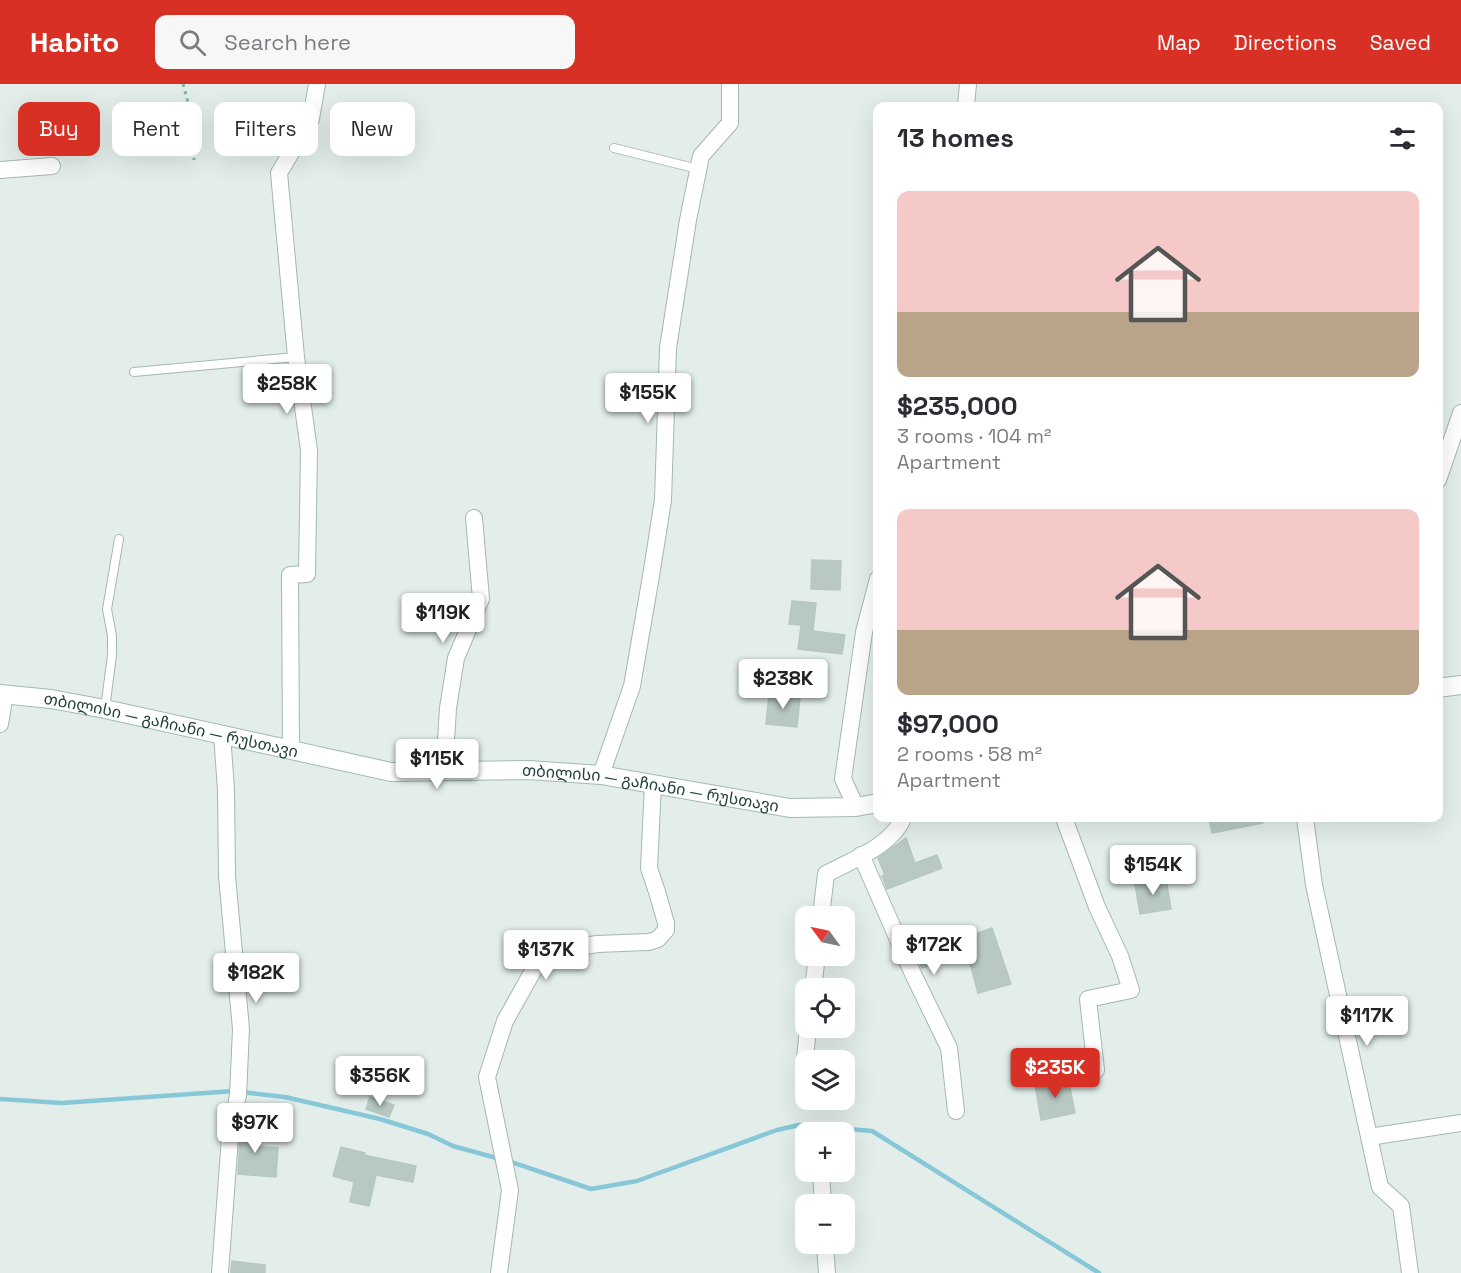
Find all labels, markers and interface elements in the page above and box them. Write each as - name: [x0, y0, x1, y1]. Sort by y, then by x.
- search box: [155, 15, 575, 69]
- text: Habito: [30, 24, 119, 60]
- icon: search: [176, 26, 209, 59]
- text: Search here: [224, 28, 351, 56]
- text: Map: [1157, 29, 1201, 56]
- text: Directions: [1234, 29, 1337, 56]
- text: Saved: [1370, 29, 1431, 56]
- chip: Buy: [18, 102, 100, 156]
- chip: Rent: [112, 102, 202, 156]
- chip: Filters: [214, 102, 318, 156]
- chip: New: [330, 102, 415, 156]
- text: 13 homes: [897, 121, 1014, 155]
- icon: filters: [1386, 122, 1419, 155]
- icon: home: [1104, 230, 1212, 338]
- pin: $258K: [245, 364, 329, 415]
- text: $258K: [257, 370, 317, 396]
- pin: $155K: [606, 373, 690, 424]
- text: $155K: [619, 379, 677, 405]
- text: $235,000: [897, 389, 1017, 423]
- text: 3 rooms · 104 m²: [897, 423, 1051, 449]
- text: Apartment: [897, 449, 1001, 475]
- icon: home: [1104, 548, 1212, 656]
- pin: $119K: [401, 593, 485, 644]
- text: $119K: [415, 599, 471, 625]
- pin: $238K: [741, 659, 825, 710]
- text: $238K: [753, 665, 813, 691]
- street label: თბილისი — გაჩიანი — რუსთავი: [42, 688, 300, 762]
- text: $97,000: [897, 707, 999, 741]
- pin: $115K: [395, 739, 479, 790]
- text: 2 rooms · 58 m²: [897, 741, 1042, 767]
- text: $115K: [410, 745, 464, 771]
- street label: თბილისი — გაჩიანი — რუსთავი: [521, 760, 781, 817]
- text: Apartment: [897, 767, 1001, 793]
- pin: $154K: [1111, 845, 1195, 896]
- text: $154K: [1124, 851, 1182, 877]
- north arrow: [795, 906, 855, 966]
- map controls: [795, 906, 855, 1254]
- pin: $172K: [892, 925, 976, 976]
- pin: $137K: [504, 930, 588, 981]
- text: $172K: [906, 931, 962, 957]
- text: $137K: [518, 936, 574, 962]
- pin: $182K: [214, 953, 298, 1004]
- text: $182K: [227, 959, 285, 985]
- button: locate: [795, 978, 855, 1038]
- pin: $117K: [1325, 996, 1409, 1047]
- text: $117K: [1340, 1002, 1394, 1028]
- pin: $235K: [1013, 1048, 1097, 1099]
- button: layers: [795, 1050, 855, 1110]
- text: $235K: [1025, 1054, 1085, 1080]
- pin: $356K: [338, 1056, 422, 1107]
- text: $356K: [349, 1062, 411, 1088]
- pin: $97K: [219, 1103, 291, 1154]
- text: $97K: [231, 1109, 279, 1135]
- button: +: [795, 1122, 855, 1182]
- button: −: [795, 1194, 855, 1254]

